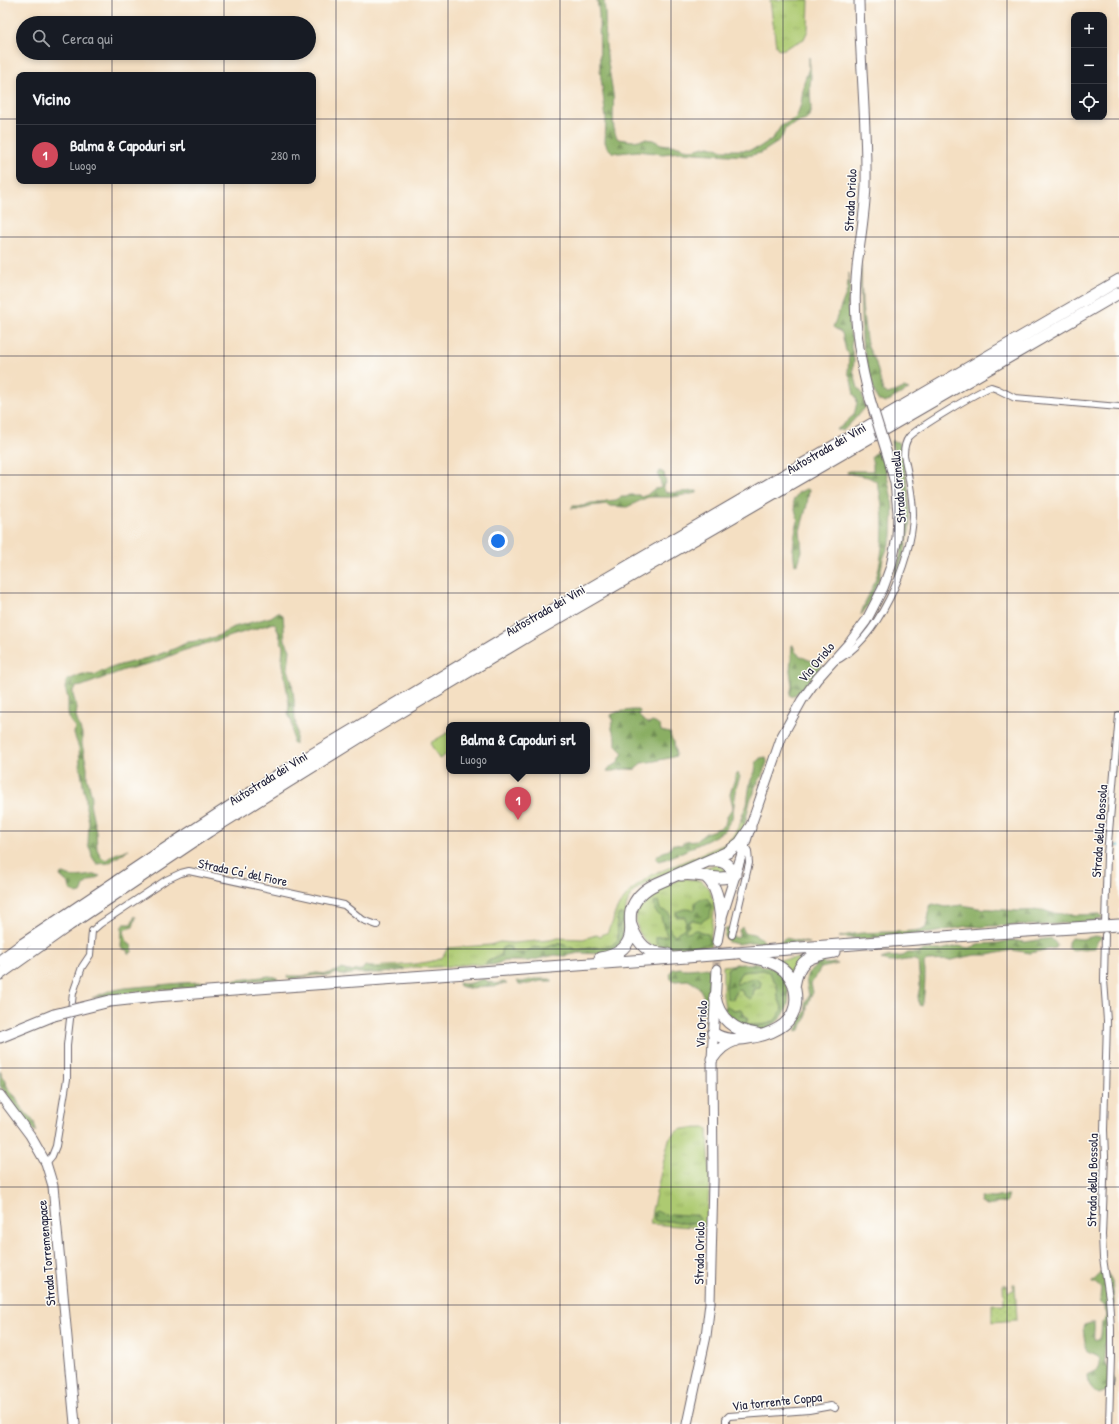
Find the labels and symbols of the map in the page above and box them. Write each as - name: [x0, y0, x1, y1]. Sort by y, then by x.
- street label: Strada Oriolo: [839, 168, 861, 232]
- street label: Autostrada dei Vini: [783, 418, 869, 478]
- street label: Strada Granella: [886, 450, 910, 524]
- your location: [488, 531, 508, 551]
- street label: Autostrada dei Vini: [502, 580, 588, 640]
- street label: Via Oriolo: [794, 638, 838, 686]
- street label: Autostrada dei Vini: [225, 747, 311, 809]
- street label: Strada della Bossola: [1087, 784, 1111, 878]
- pin: 1: [505, 787, 531, 820]
- street label: Strada Ca' del Fiore: [197, 854, 289, 890]
- street label: Via Oriolo: [691, 1000, 711, 1048]
- street label: Strada della Bossola: [1082, 1133, 1102, 1227]
- street label: Strada Torremenapace: [32, 1199, 60, 1307]
- street label: Strada Oriolo: [689, 1221, 709, 1285]
- street label: Via torrente Coppa: [731, 1387, 823, 1415]

